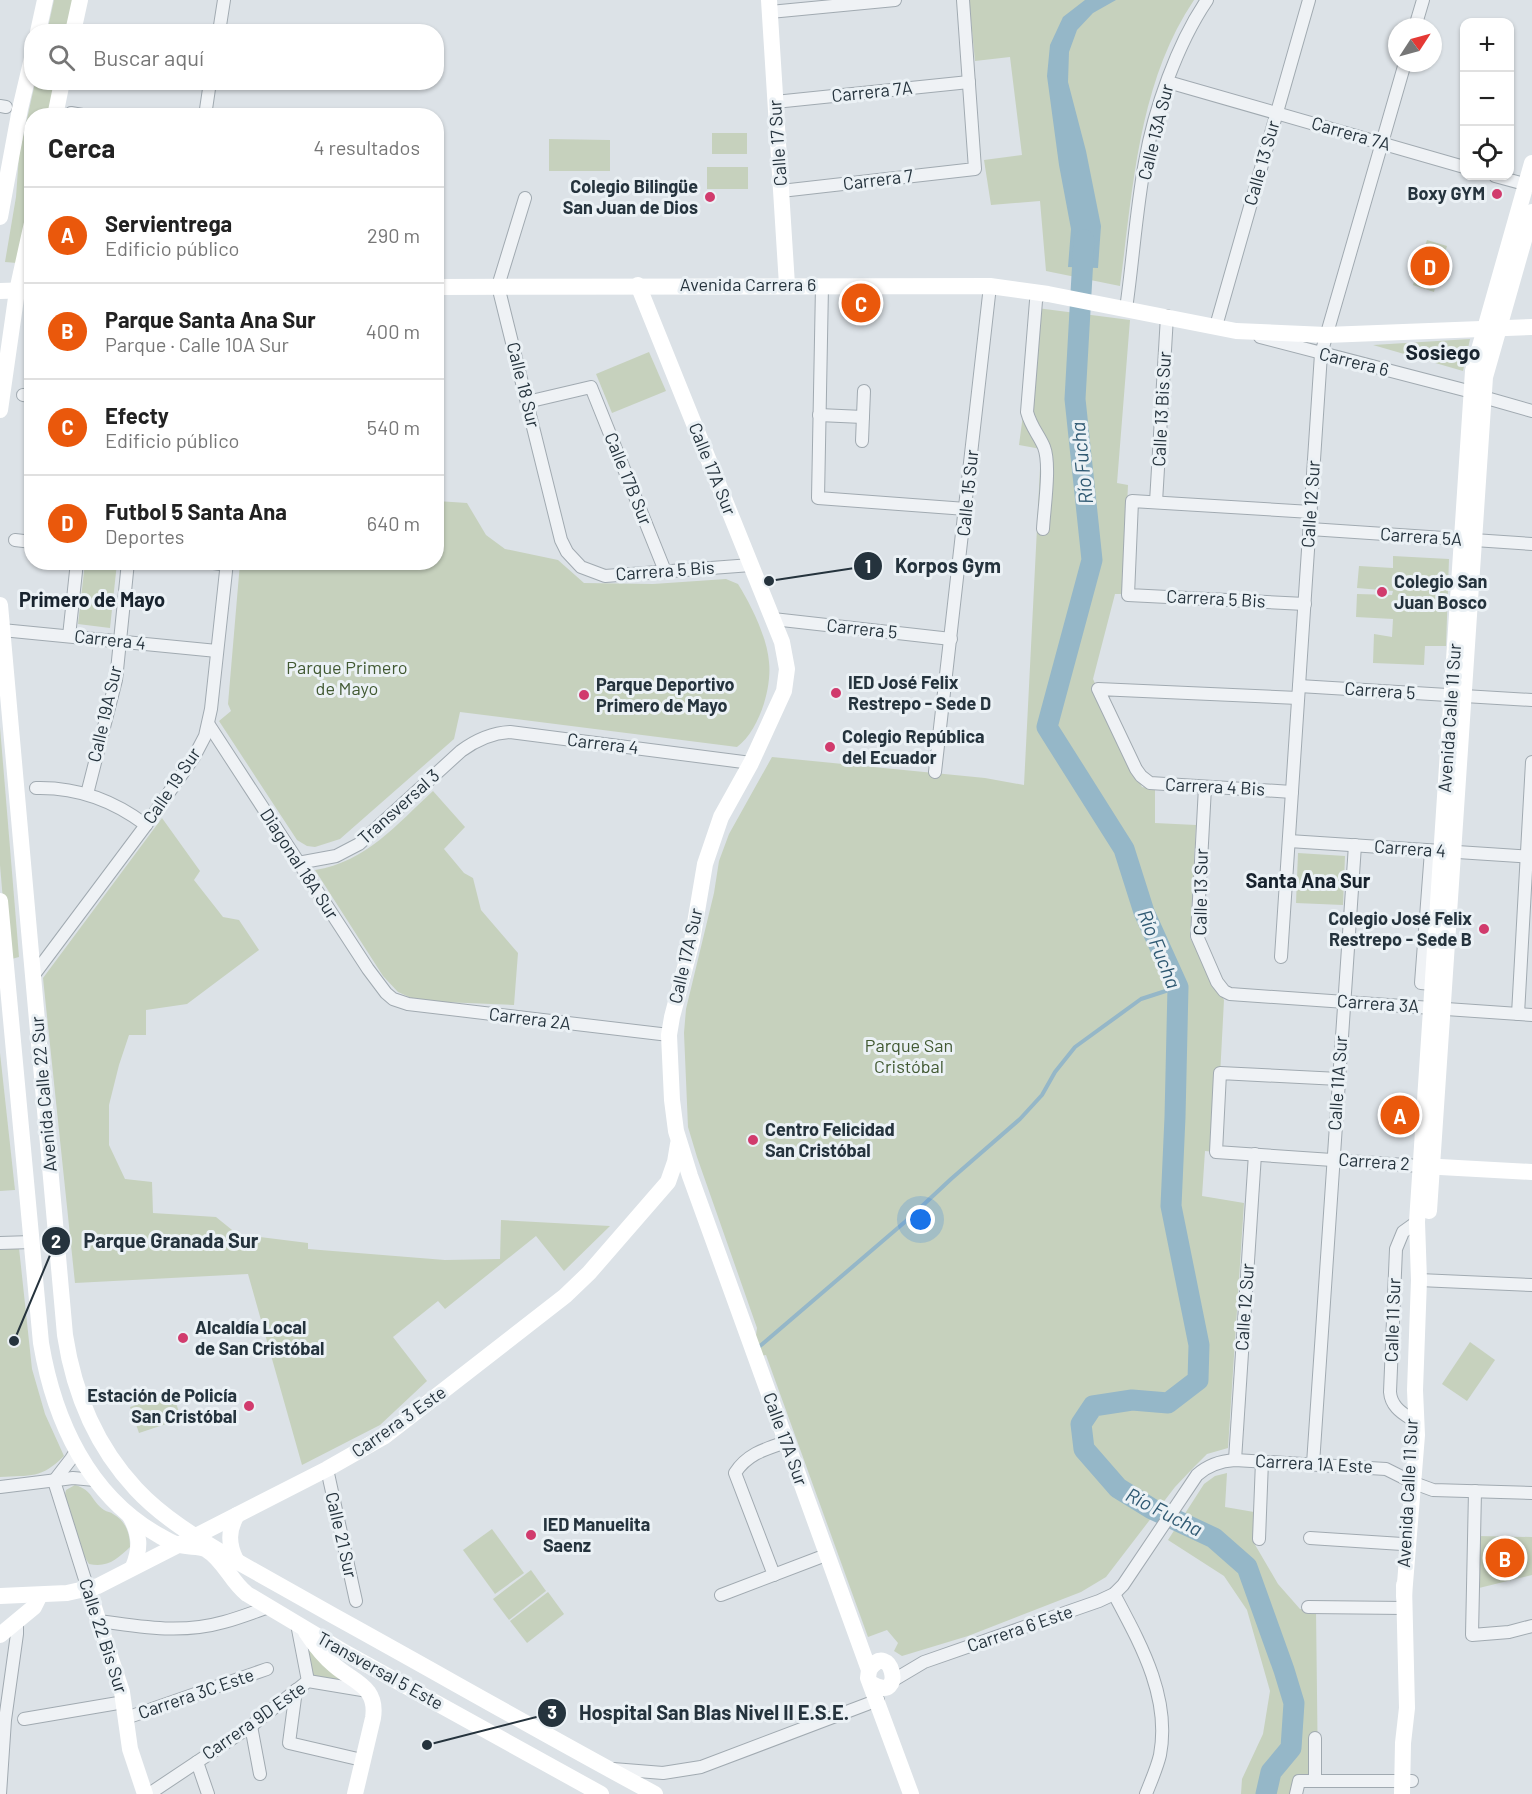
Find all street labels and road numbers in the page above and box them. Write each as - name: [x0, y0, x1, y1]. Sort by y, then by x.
- street label: Carrera 7A: [830, 76, 914, 106]
- street label: Calle 13A Sur: [1132, 81, 1178, 182]
- street label: Calle 17 Sur: [763, 99, 791, 187]
- street label: Carrera 7A: [1309, 111, 1393, 155]
- street label: Calle 13 Sur: [1238, 117, 1284, 208]
- street label: Carrera 7: [842, 164, 915, 194]
- street label: Avenida Carrera 6: [680, 273, 816, 295]
- street label: Calle 18 Sur: [503, 340, 545, 430]
- street label: Carrera 6: [1317, 342, 1391, 380]
- street label: Calle 13 Bis Sur: [1147, 350, 1175, 467]
- street label: Calle 17A Sur: [684, 419, 742, 518]
- street label: Calle 17B Sur: [600, 429, 658, 529]
- street label: Calle 15 Sur: [952, 448, 983, 537]
- street label: Calle 12 Sur: [1296, 459, 1324, 548]
- street label: Carrera 5A: [1379, 522, 1463, 550]
- street label: Carrera 5 Bis: [615, 556, 715, 584]
- street label: Carrera 5 Bis: [1166, 584, 1266, 612]
- street label: Carrera 5: [826, 613, 899, 643]
- street label: Carrera 4: [73, 624, 147, 654]
- street label: Avenida Calle 11 Sur: [1433, 642, 1465, 793]
- street label: Calle 19A Sur: [82, 663, 126, 764]
- street label: Carrera 5: [1344, 677, 1416, 703]
- street label: Carrera 4: [566, 728, 640, 758]
- street label: Calle 19 Sur: [138, 743, 205, 828]
- street label: Transversal 3: [353, 764, 444, 849]
- street label: Carrera 4 Bis: [1165, 772, 1266, 800]
- street label: Diagonal 18A Sur: [256, 804, 344, 923]
- street label: Carrera 4: [1373, 835, 1447, 861]
- street label: Calle 13 Sur: [1188, 848, 1212, 936]
- street label: Calle 17A Sur: [663, 905, 707, 1006]
- street label: Carrera 3A: [1336, 989, 1420, 1017]
- street label: Carrera 2A: [488, 1002, 572, 1034]
- street label: Avenida Calle 22 Sur: [25, 1015, 61, 1173]
- street label: Calle 11A Sur: [1323, 1034, 1351, 1131]
- street label: Carrera 2: [1338, 1148, 1411, 1174]
- street label: Calle 12 Sur: [1230, 1262, 1258, 1351]
- street label: Calle 11 Sur: [1380, 1277, 1404, 1363]
- street label: Carrera 3 Este: [347, 1381, 450, 1462]
- street label: Calle 17A Sur: [759, 1389, 813, 1489]
- street label: Avenida Calle 11 Sur: [1392, 1417, 1422, 1568]
- street label: Carrera 1A Este: [1254, 1449, 1374, 1477]
- street label: Calle 21 Sur: [321, 1490, 363, 1580]
- street label: Calle 22 Bis Sur: [75, 1576, 133, 1696]
- street label: Carrera 6 Este: [964, 1600, 1075, 1656]
- street label: Transversal 5 Este: [313, 1626, 447, 1714]
- street label: Carrera 3C Este: [135, 1663, 257, 1723]
- street label: Carrera 9D Este: [197, 1676, 309, 1764]

